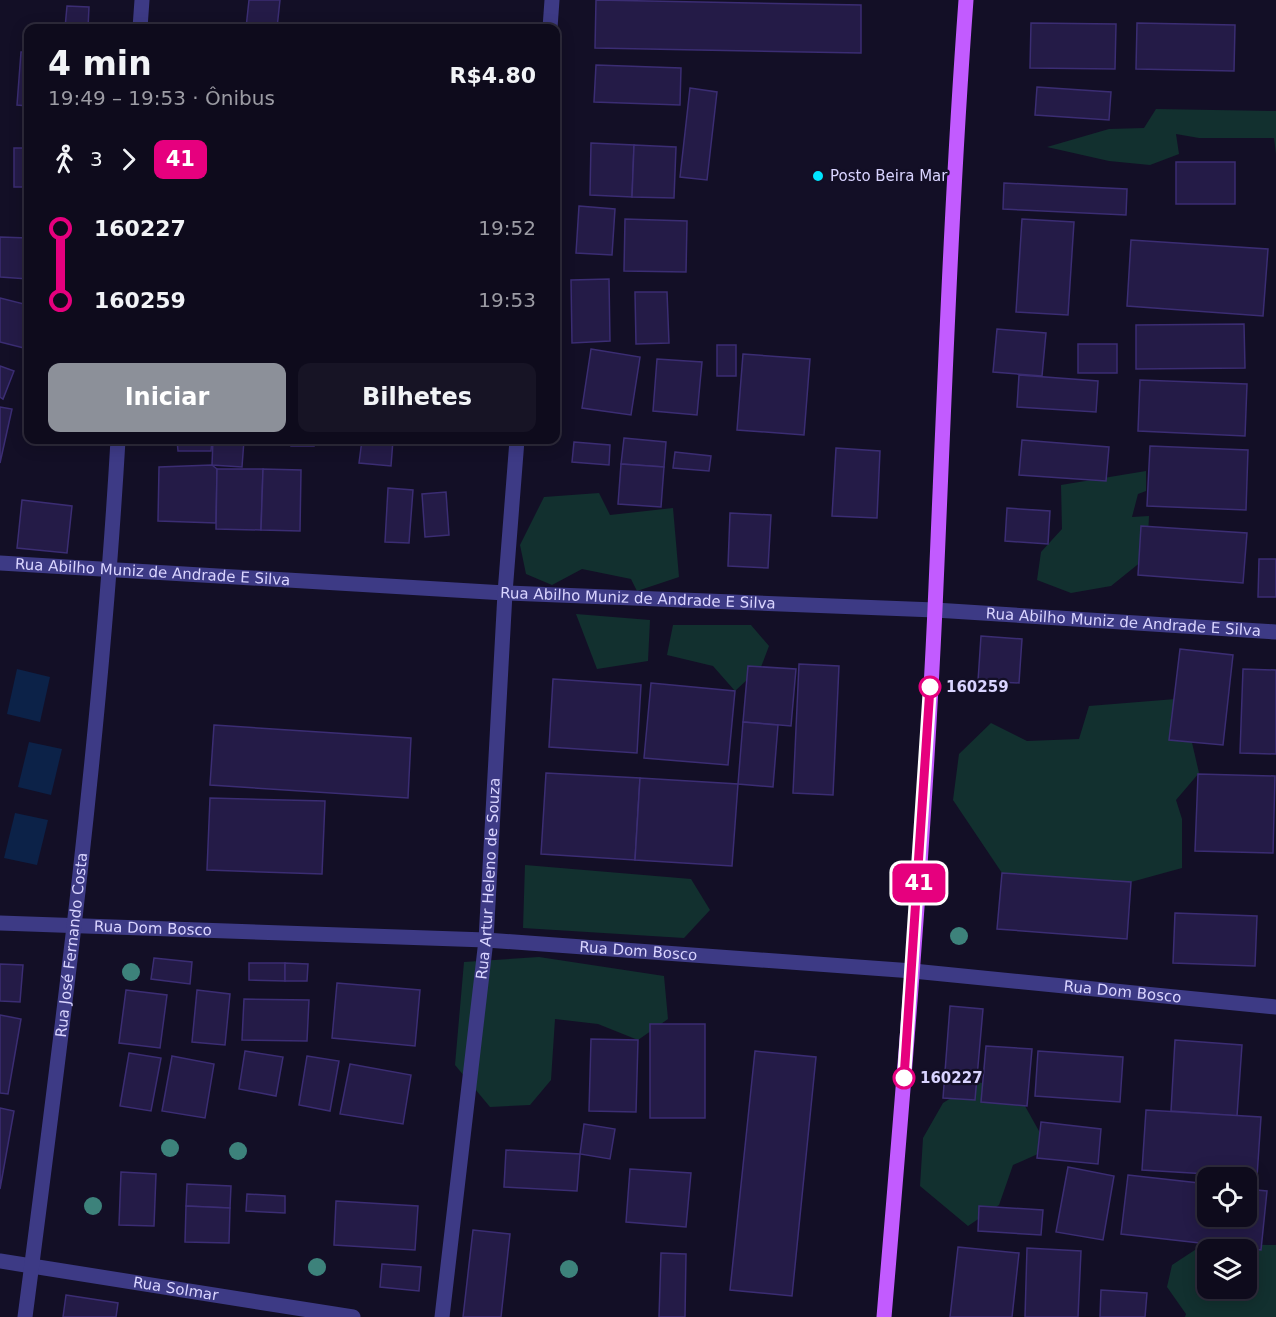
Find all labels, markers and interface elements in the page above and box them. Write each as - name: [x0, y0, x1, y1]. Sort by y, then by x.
- text: 4 min: [48, 44, 152, 83]
- text: R$4.80: [449, 63, 536, 88]
- text: 19:49 – 19:53 · Ônibus: [48, 86, 275, 110]
- icon: walk: [48, 143, 81, 176]
- icon: forward: [112, 143, 145, 176]
- text: 3: [90, 147, 103, 171]
- text: 41: [166, 147, 195, 171]
- place label: Posto Beira Mar: [830, 167, 948, 185]
- marker: Posto Beira Mar: [811, 169, 825, 183]
- text: 160227: [94, 216, 186, 241]
- text: 19:52: [478, 216, 536, 240]
- text: 160259: [94, 288, 186, 313]
- text: 19:53: [478, 288, 536, 312]
- button: Iniciar: [48, 363, 286, 432]
- button: Bilhetes: [298, 363, 536, 432]
- street label: Rua Abilho Muniz de Andrade E Silva: [15, 555, 291, 589]
- street label: Rua Abilho Muniz de Andrade E Silva: [500, 584, 776, 613]
- street label: Rua Abilho Muniz de Andrade E Silva: [985, 604, 1262, 640]
- marker: 160259: [919, 676, 941, 698]
- place label: 160259: [946, 678, 1009, 696]
- street label: Rua Artur Heleno de Souza: [472, 777, 504, 980]
- street label: Rua José Fernando Costa: [52, 852, 91, 1038]
- line badge: 41: [892, 864, 946, 902]
- text: 41: [904, 871, 934, 895]
- street label: Rua Dom Bosco: [94, 917, 212, 939]
- street label: Rua Dom Bosco: [579, 938, 698, 964]
- street label: Rua Dom Bosco: [1063, 977, 1182, 1007]
- marker: 160227: [893, 1067, 915, 1089]
- place label: 160227: [920, 1069, 983, 1087]
- map controls: [1197, 1167, 1257, 1299]
- button: locate: [1197, 1167, 1257, 1227]
- button: layers: [1197, 1239, 1257, 1299]
- street label: Rua Solmar: [132, 1273, 221, 1305]

